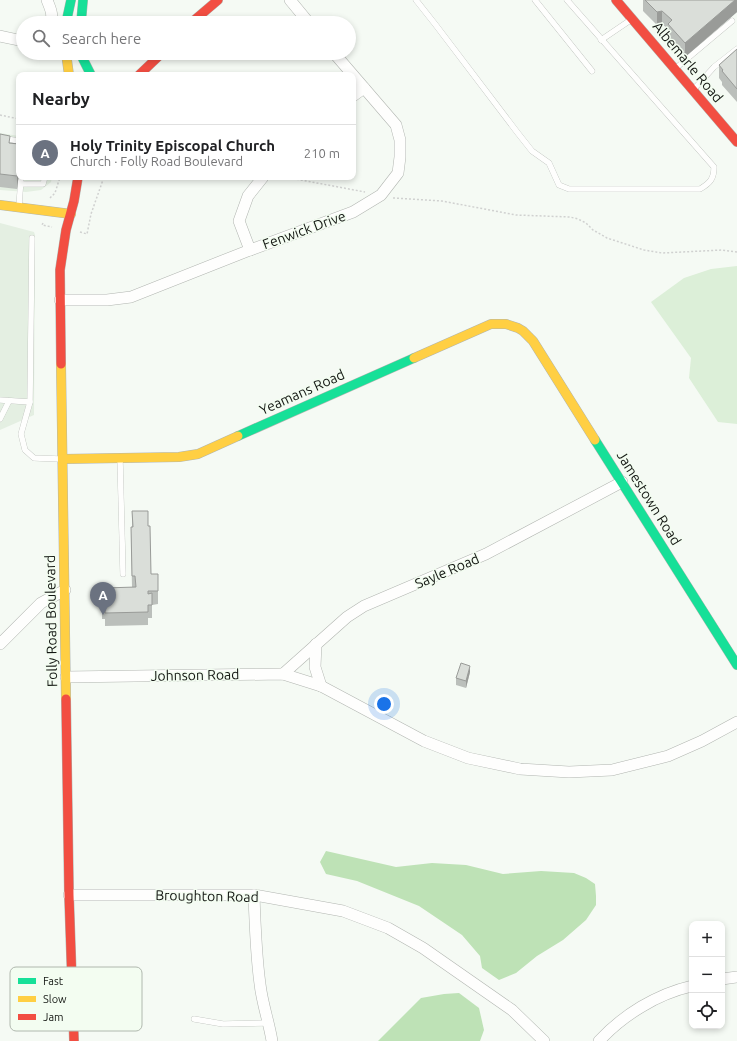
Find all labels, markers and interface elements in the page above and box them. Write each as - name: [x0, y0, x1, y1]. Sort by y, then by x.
- search box: [16, 16, 356, 60]
- street label: Albemarle Road: [650, 18, 726, 106]
- icon: search: [30, 27, 52, 49]
- text: Search here: [62, 30, 141, 47]
- text: Nearby: [32, 89, 90, 108]
- text: Holy Trinity Episcopal Church: [70, 137, 275, 154]
- text: A: [40, 146, 50, 160]
- text: 210 m: [304, 146, 340, 160]
- text: Church · Folly Road Boulevard: [70, 154, 243, 168]
- street label: Fenwick Drive: [260, 208, 348, 252]
- street label: Yeamans Road: [257, 366, 347, 418]
- street label: Jamestown Road: [614, 448, 684, 548]
- street label: Sayle Road: [413, 550, 481, 592]
- street label: Folly Road Boulevard: [42, 555, 60, 687]
- pin: A: [90, 582, 116, 615]
- street label: Johnson Road: [150, 666, 240, 684]
- your location: [374, 694, 394, 714]
- street label: Broughton Road: [155, 887, 259, 905]
- map controls: [689, 921, 725, 1029]
- button: +: [689, 921, 725, 957]
- button: −: [689, 957, 725, 993]
- legend: [10, 967, 142, 1031]
- text: Fast: [43, 975, 64, 987]
- text: Slow: [43, 993, 67, 1005]
- button: locate: [689, 993, 725, 1029]
- text: Jam: [43, 1011, 64, 1023]

